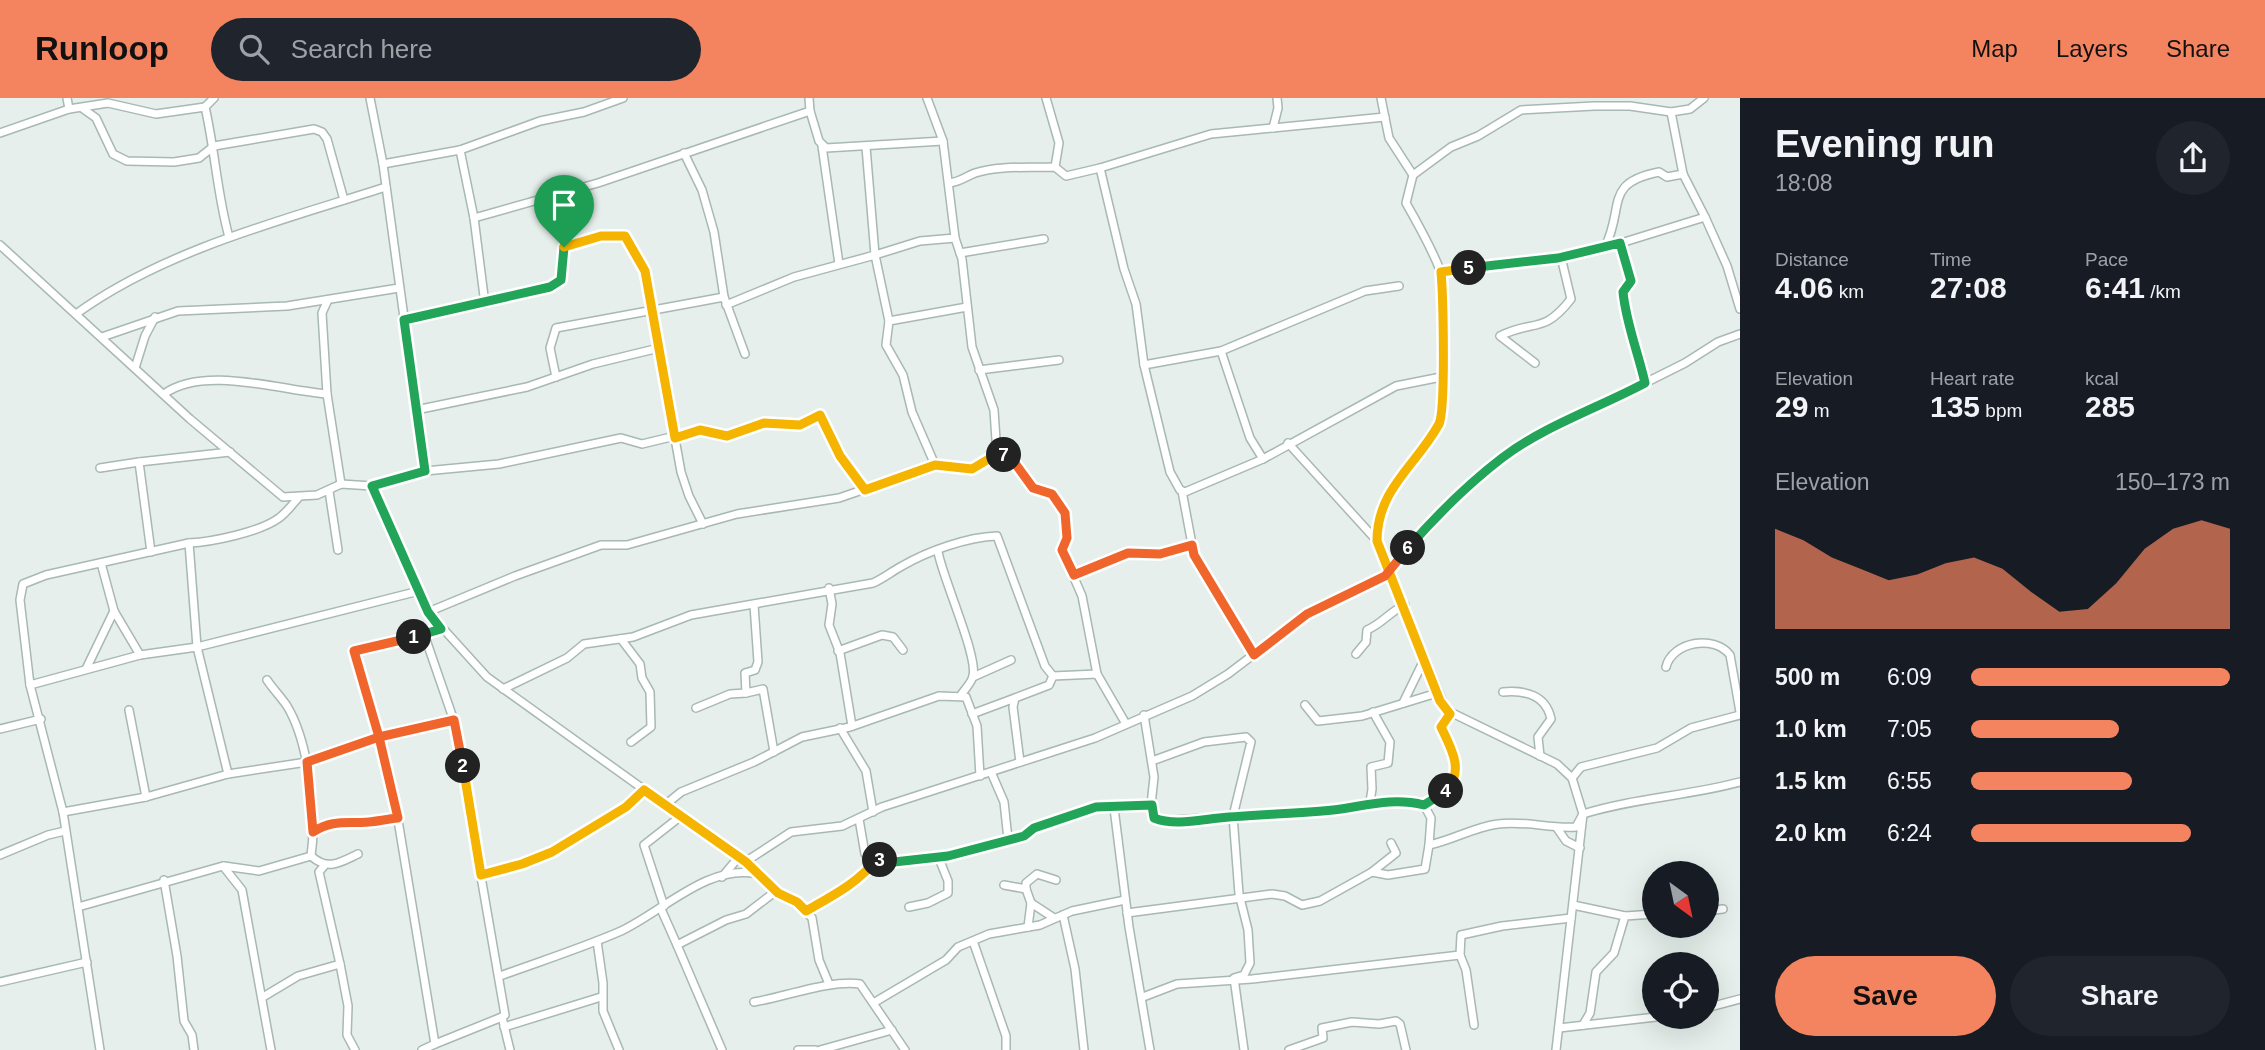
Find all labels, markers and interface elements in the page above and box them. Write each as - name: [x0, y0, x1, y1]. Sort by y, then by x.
- search box: [211, 18, 701, 81]
- text: Runloop: [35, 30, 169, 67]
- icon: search: [235, 30, 273, 68]
- text: Search here: [291, 34, 432, 64]
- text: Map: [1971, 35, 2018, 62]
- text: Layers: [2056, 35, 2128, 62]
- text: Share: [2166, 35, 2230, 62]
- button: share: [2156, 121, 2230, 195]
- text: Evening run: [1775, 123, 1995, 165]
- text: 18:08: [1775, 170, 1833, 196]
- pin: [534, 175, 594, 247]
- icon: arrive: [545, 186, 583, 224]
- text: Distance: [1775, 249, 1849, 270]
- text: Time: [1930, 249, 1972, 270]
- text: Pace: [2085, 249, 2128, 270]
- pin: 5: [1452, 250, 1486, 286]
- text: 5: [1463, 257, 1474, 278]
- text: 4.06: [1775, 271, 1833, 304]
- text: 27:08: [1930, 271, 2007, 304]
- text: 6:41: [2085, 271, 2145, 304]
- text: km: [1833, 281, 1864, 302]
- text: /km: [2145, 281, 2181, 302]
- text: Elevation: [1775, 368, 1853, 389]
- text: Heart rate: [1930, 368, 2014, 389]
- text: kcal: [2085, 368, 2119, 389]
- text: 29: [1775, 390, 1808, 423]
- text: 135: [1930, 390, 1980, 423]
- text: 285: [2085, 390, 2135, 423]
- text: m: [1808, 400, 1829, 421]
- text: bpm: [1980, 400, 2022, 421]
- pin: 7: [986, 438, 1021, 472]
- text: 7: [998, 444, 1009, 465]
- text: Elevation: [1775, 469, 1870, 495]
- text: 150–173 m: [2115, 469, 2230, 495]
- pin: 6: [1390, 531, 1426, 566]
- text: 6: [1402, 537, 1413, 558]
- pin: 1: [396, 620, 432, 654]
- text: 1: [408, 626, 419, 647]
- text: 500 m: [1775, 664, 1840, 690]
- text: 6:09: [1887, 664, 1932, 690]
- text: 1.0 km: [1775, 716, 1847, 742]
- text: 7:05: [1887, 716, 1932, 742]
- pin: 2: [446, 748, 480, 784]
- text: 2: [457, 755, 468, 776]
- text: 1.5 km: [1775, 768, 1847, 794]
- text: 6:55: [1887, 768, 1932, 794]
- pin: 4: [1428, 774, 1464, 808]
- text: 4: [1440, 780, 1451, 801]
- text: 2.0 km: [1775, 820, 1847, 846]
- text: 6:24: [1887, 820, 1932, 846]
- pin: 3: [862, 842, 898, 878]
- text: 3: [874, 849, 885, 870]
- north arrow: [1642, 861, 1718, 938]
- map controls: [1642, 861, 1719, 1029]
- button: locate: [1642, 952, 1719, 1029]
- button: Save: [1775, 956, 1996, 1036]
- button: Share: [2010, 956, 2230, 1036]

